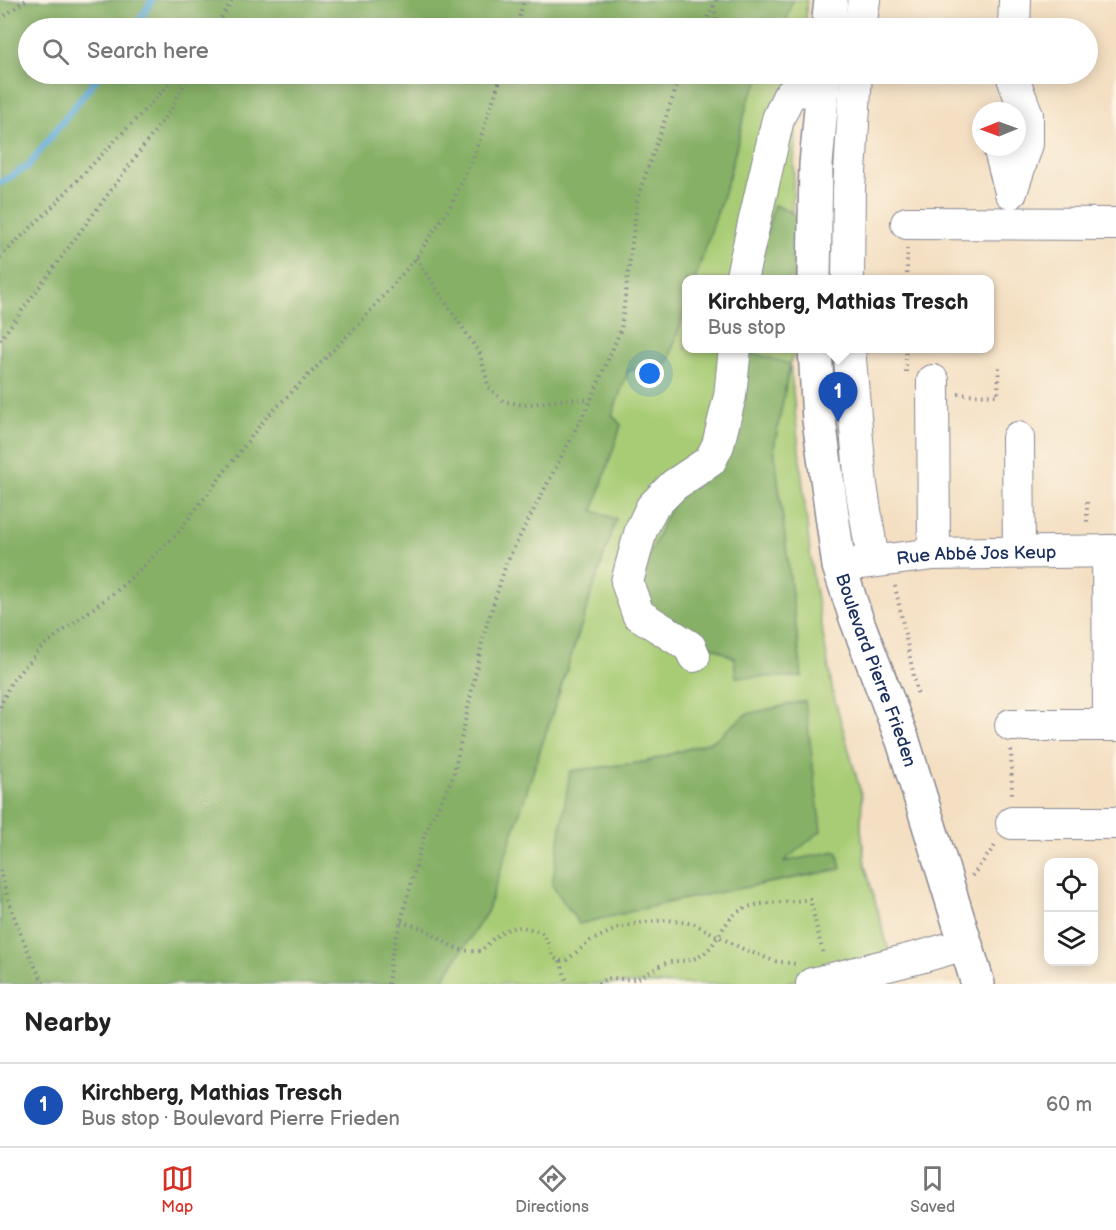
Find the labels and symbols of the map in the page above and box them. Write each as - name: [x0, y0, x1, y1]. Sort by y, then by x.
- north arrow: [972, 102, 1026, 156]
- your location: [635, 359, 664, 388]
- pin: 1: [818, 372, 858, 422]
- street label: Rue Abbé Jos Keup: [895, 542, 1056, 570]
- street label: Boulevard Pierre Frieden: [831, 571, 920, 770]

